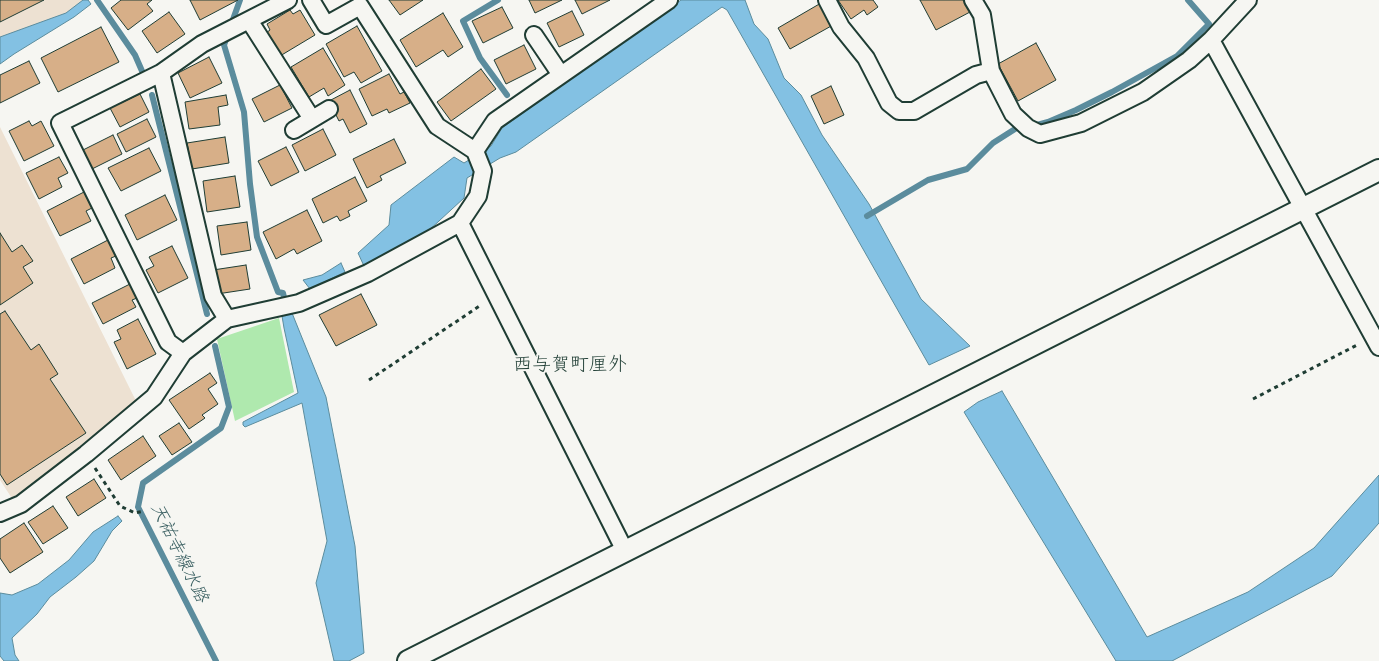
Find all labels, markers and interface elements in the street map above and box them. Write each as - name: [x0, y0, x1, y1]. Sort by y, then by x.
- district label: 西与賀町厘外: [513, 354, 627, 376]
- water label: 天祐寺線水路: [146, 500, 212, 606]

